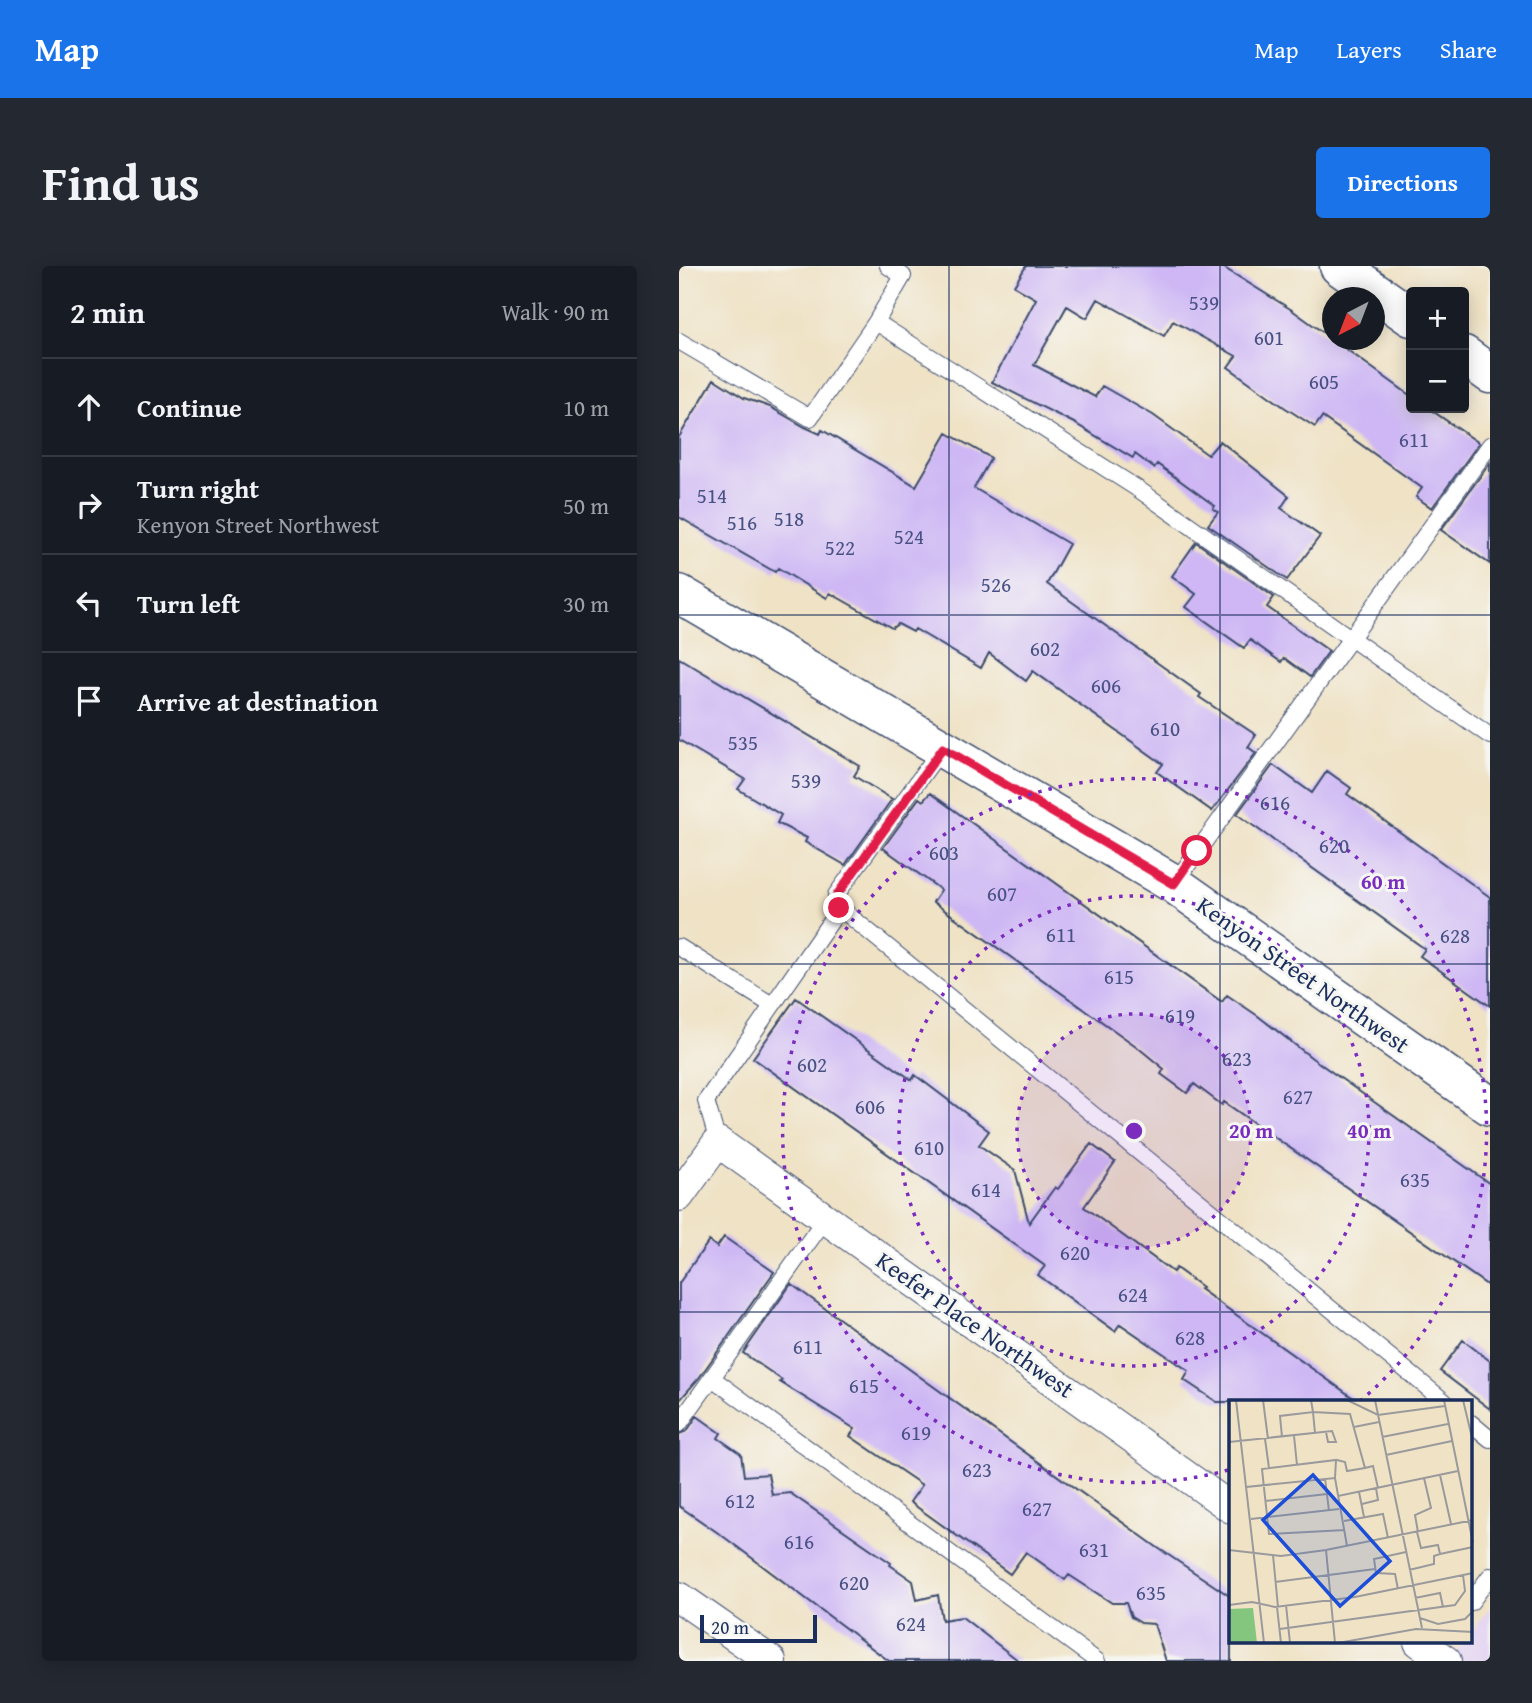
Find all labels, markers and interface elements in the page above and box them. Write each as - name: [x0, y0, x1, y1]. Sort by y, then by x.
- text: Map: [35, 25, 99, 73]
- text: Map: [1255, 32, 1298, 67]
- text: Layers: [1336, 32, 1402, 67]
- text: Share: [1440, 32, 1497, 67]
- text: Find us: [42, 146, 200, 218]
- button: Directions: [1316, 147, 1490, 218]
- house number: 539: [1189, 287, 1219, 318]
- north arrow: [1322, 287, 1385, 350]
- map controls: [1406, 287, 1469, 413]
- button: +: [1406, 287, 1469, 350]
- text: 2 min: [70, 290, 145, 334]
- text: Walk · 90 m: [501, 295, 609, 328]
- house number: 601: [1254, 322, 1284, 353]
- button: −: [1406, 350, 1469, 413]
- house number: 605: [1309, 366, 1339, 397]
- icon: ahead: [70, 388, 108, 426]
- text: Continue: [137, 388, 242, 427]
- text: 10 m: [563, 391, 609, 424]
- house number: 611: [1399, 424, 1429, 455]
- text: Turn right: [137, 469, 259, 508]
- house number: 514: [697, 480, 727, 511]
- icon: right: [70, 486, 108, 524]
- text: 50 m: [563, 489, 609, 522]
- house number: 518: [774, 503, 804, 534]
- house number: 516: [727, 507, 757, 538]
- text: Kenyon Street Northwest: [137, 508, 379, 541]
- house number: 524: [894, 521, 924, 552]
- house number: 522: [825, 532, 855, 563]
- house number: 526: [981, 569, 1011, 600]
- icon: left: [70, 584, 108, 622]
- text: Turn left: [137, 584, 240, 623]
- text: 30 m: [563, 587, 609, 620]
- house number: 602: [1030, 633, 1060, 664]
- house number: 606: [1091, 670, 1121, 701]
- icon: arrive: [70, 682, 108, 720]
- text: Arrive at destination: [137, 682, 378, 721]
- house number: 610: [1150, 713, 1180, 744]
- house number: 535: [728, 727, 758, 758]
- house number: 539: [791, 765, 821, 796]
- house number: 616: [1260, 787, 1290, 818]
- house number: 620: [1319, 830, 1349, 861]
- route start: [1181, 835, 1212, 866]
- house number: 603: [929, 837, 959, 868]
- text: 60 m: [1361, 866, 1405, 897]
- house number: 607: [987, 878, 1017, 909]
- street label: Kenyon Street Northwest: [1190, 888, 1417, 1062]
- route end: [823, 892, 854, 923]
- house number: 611: [1046, 919, 1076, 950]
- house number: 628: [1440, 920, 1470, 951]
- house number: 615: [1104, 961, 1134, 992]
- house number: 619: [1165, 1000, 1195, 1031]
- house number: 623: [1222, 1043, 1252, 1074]
- house number: 602: [797, 1049, 827, 1080]
- house number: 627: [1283, 1081, 1313, 1112]
- house number: 606: [855, 1091, 885, 1122]
- text: 20 m: [1229, 1115, 1273, 1146]
- text: 40 m: [1347, 1115, 1391, 1146]
- centre of rings: [1122, 1119, 1146, 1143]
- house number: 610: [914, 1132, 944, 1163]
- house number: 635: [1400, 1164, 1430, 1195]
- house number: 614: [971, 1174, 1001, 1205]
- house number: 620: [1060, 1237, 1090, 1268]
- street label: Keefer Place Northwest: [869, 1243, 1082, 1407]
- house number: 624: [1118, 1279, 1148, 1310]
- house number: 628: [1175, 1322, 1205, 1353]
- house number: 611: [793, 1331, 823, 1362]
- house number: 615: [849, 1370, 879, 1401]
- inset map: [1229, 1400, 1473, 1644]
- house number: 619: [901, 1417, 931, 1448]
- house number: 623: [962, 1454, 992, 1485]
- house number: 612: [725, 1485, 755, 1516]
- house number: 627: [1022, 1493, 1052, 1524]
- house number: 616: [784, 1526, 814, 1557]
- house number: 631: [1079, 1534, 1109, 1565]
- house number: 620: [839, 1567, 869, 1598]
- house number: 635: [1136, 1577, 1166, 1608]
- house number: 624: [896, 1608, 926, 1639]
- scale bar: [700, 1612, 817, 1644]
- text: 20 m: [711, 1613, 749, 1641]

